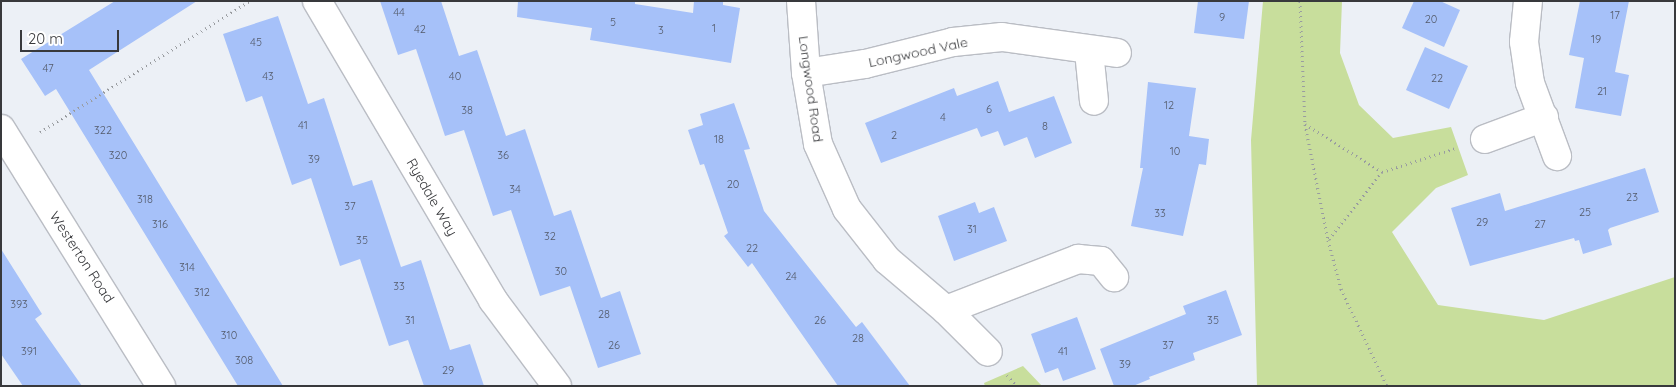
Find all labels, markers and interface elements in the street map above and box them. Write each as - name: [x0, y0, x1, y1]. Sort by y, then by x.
- house number: 44: [393, 5, 405, 19]
- house number: 17: [1610, 8, 1620, 22]
- house number: 9: [1219, 10, 1225, 24]
- house number: 20: [1425, 12, 1437, 26]
- house number: 5: [610, 15, 616, 29]
- scale bar: [22, 20, 121, 52]
- house number: 1: [712, 21, 716, 35]
- house number: 42: [414, 22, 426, 36]
- house number: 3: [658, 23, 664, 37]
- text: 20 m: [28, 29, 63, 48]
- house number: 19: [1591, 32, 1601, 46]
- street label: Longwood Vale: [867, 33, 969, 71]
- house number: 45: [250, 35, 262, 49]
- street label: Longwood Road: [795, 35, 827, 143]
- house number: 47: [42, 61, 54, 75]
- house number: 43: [262, 69, 274, 83]
- house number: 40: [449, 69, 461, 83]
- house number: 22: [1431, 71, 1443, 85]
- house number: 21: [1597, 84, 1607, 98]
- house number: 12: [1164, 98, 1174, 112]
- house number: 6: [986, 102, 992, 116]
- house number: 38: [461, 103, 473, 117]
- house number: 4: [940, 110, 946, 124]
- house number: 41: [298, 118, 308, 132]
- house number: 8: [1042, 119, 1048, 133]
- house number: 322: [94, 123, 112, 137]
- house number: 2: [891, 128, 897, 142]
- house number: 18: [714, 132, 724, 146]
- house number: 10: [1170, 144, 1180, 158]
- house number: 320: [109, 148, 127, 162]
- house number: 36: [497, 148, 509, 162]
- house number: 39: [308, 152, 320, 166]
- street label: Ryedale Way: [403, 155, 461, 239]
- house number: 20: [727, 177, 739, 191]
- house number: 34: [509, 182, 521, 196]
- house number: 23: [1626, 190, 1638, 204]
- house number: 318: [137, 192, 153, 206]
- house number: 37: [344, 199, 356, 213]
- house number: 25: [1579, 205, 1591, 219]
- house number: 33: [1154, 206, 1166, 220]
- street label: Westerton Road: [46, 208, 118, 306]
- house number: 29: [1476, 215, 1488, 229]
- house number: 316: [152, 217, 168, 231]
- house number: 27: [1534, 217, 1546, 231]
- house number: 31: [967, 222, 977, 236]
- house number: 32: [544, 229, 556, 243]
- house number: 35: [356, 233, 368, 247]
- house number: 22: [746, 241, 758, 255]
- house number: 314: [179, 260, 195, 274]
- house number: 30: [555, 264, 567, 278]
- house number: 24: [785, 269, 797, 283]
- house number: 33: [393, 279, 405, 293]
- house number: 312: [194, 285, 210, 299]
- house number: 393: [10, 297, 28, 311]
- house number: 28: [598, 307, 610, 321]
- house number: 31: [405, 313, 415, 327]
- house number: 26: [814, 313, 826, 327]
- house number: 35: [1207, 313, 1219, 327]
- house number: 310: [221, 328, 237, 342]
- house number: 28: [852, 331, 864, 345]
- house number: 26: [608, 338, 620, 352]
- house number: 37: [1162, 338, 1174, 352]
- house number: 391: [21, 344, 37, 358]
- house number: 41: [1058, 344, 1068, 358]
- house number: 308: [235, 353, 253, 367]
- house number: 39: [1119, 357, 1131, 371]
- house number: 29: [442, 363, 454, 377]

